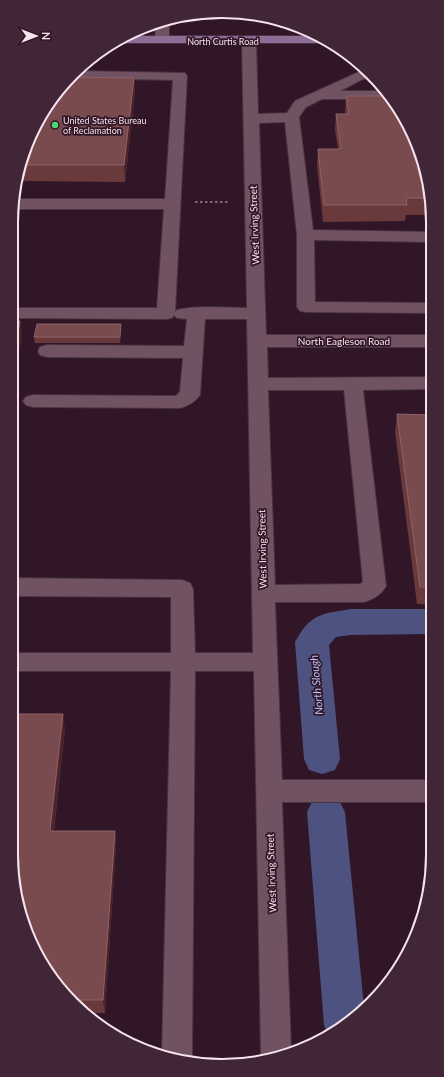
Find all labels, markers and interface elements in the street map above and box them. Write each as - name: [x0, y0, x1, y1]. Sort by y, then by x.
- north arrow: [16, 16, 56, 56]
- text: N: [40, 32, 53, 40]
- street label: North Curtis Road: [187, 36, 259, 47]
- place label: United States Bureau of Reclamation: [63, 115, 147, 136]
- marker: United States Bureau of Reclamation: [50, 120, 60, 130]
- street label: West Irving Street: [247, 185, 261, 265]
- street label: North Eagleson Road: [298, 335, 390, 347]
- street label: West Irving Street: [255, 509, 269, 589]
- water label: North Slough: [307, 654, 325, 715]
- street label: West Irving Street: [264, 833, 278, 913]

